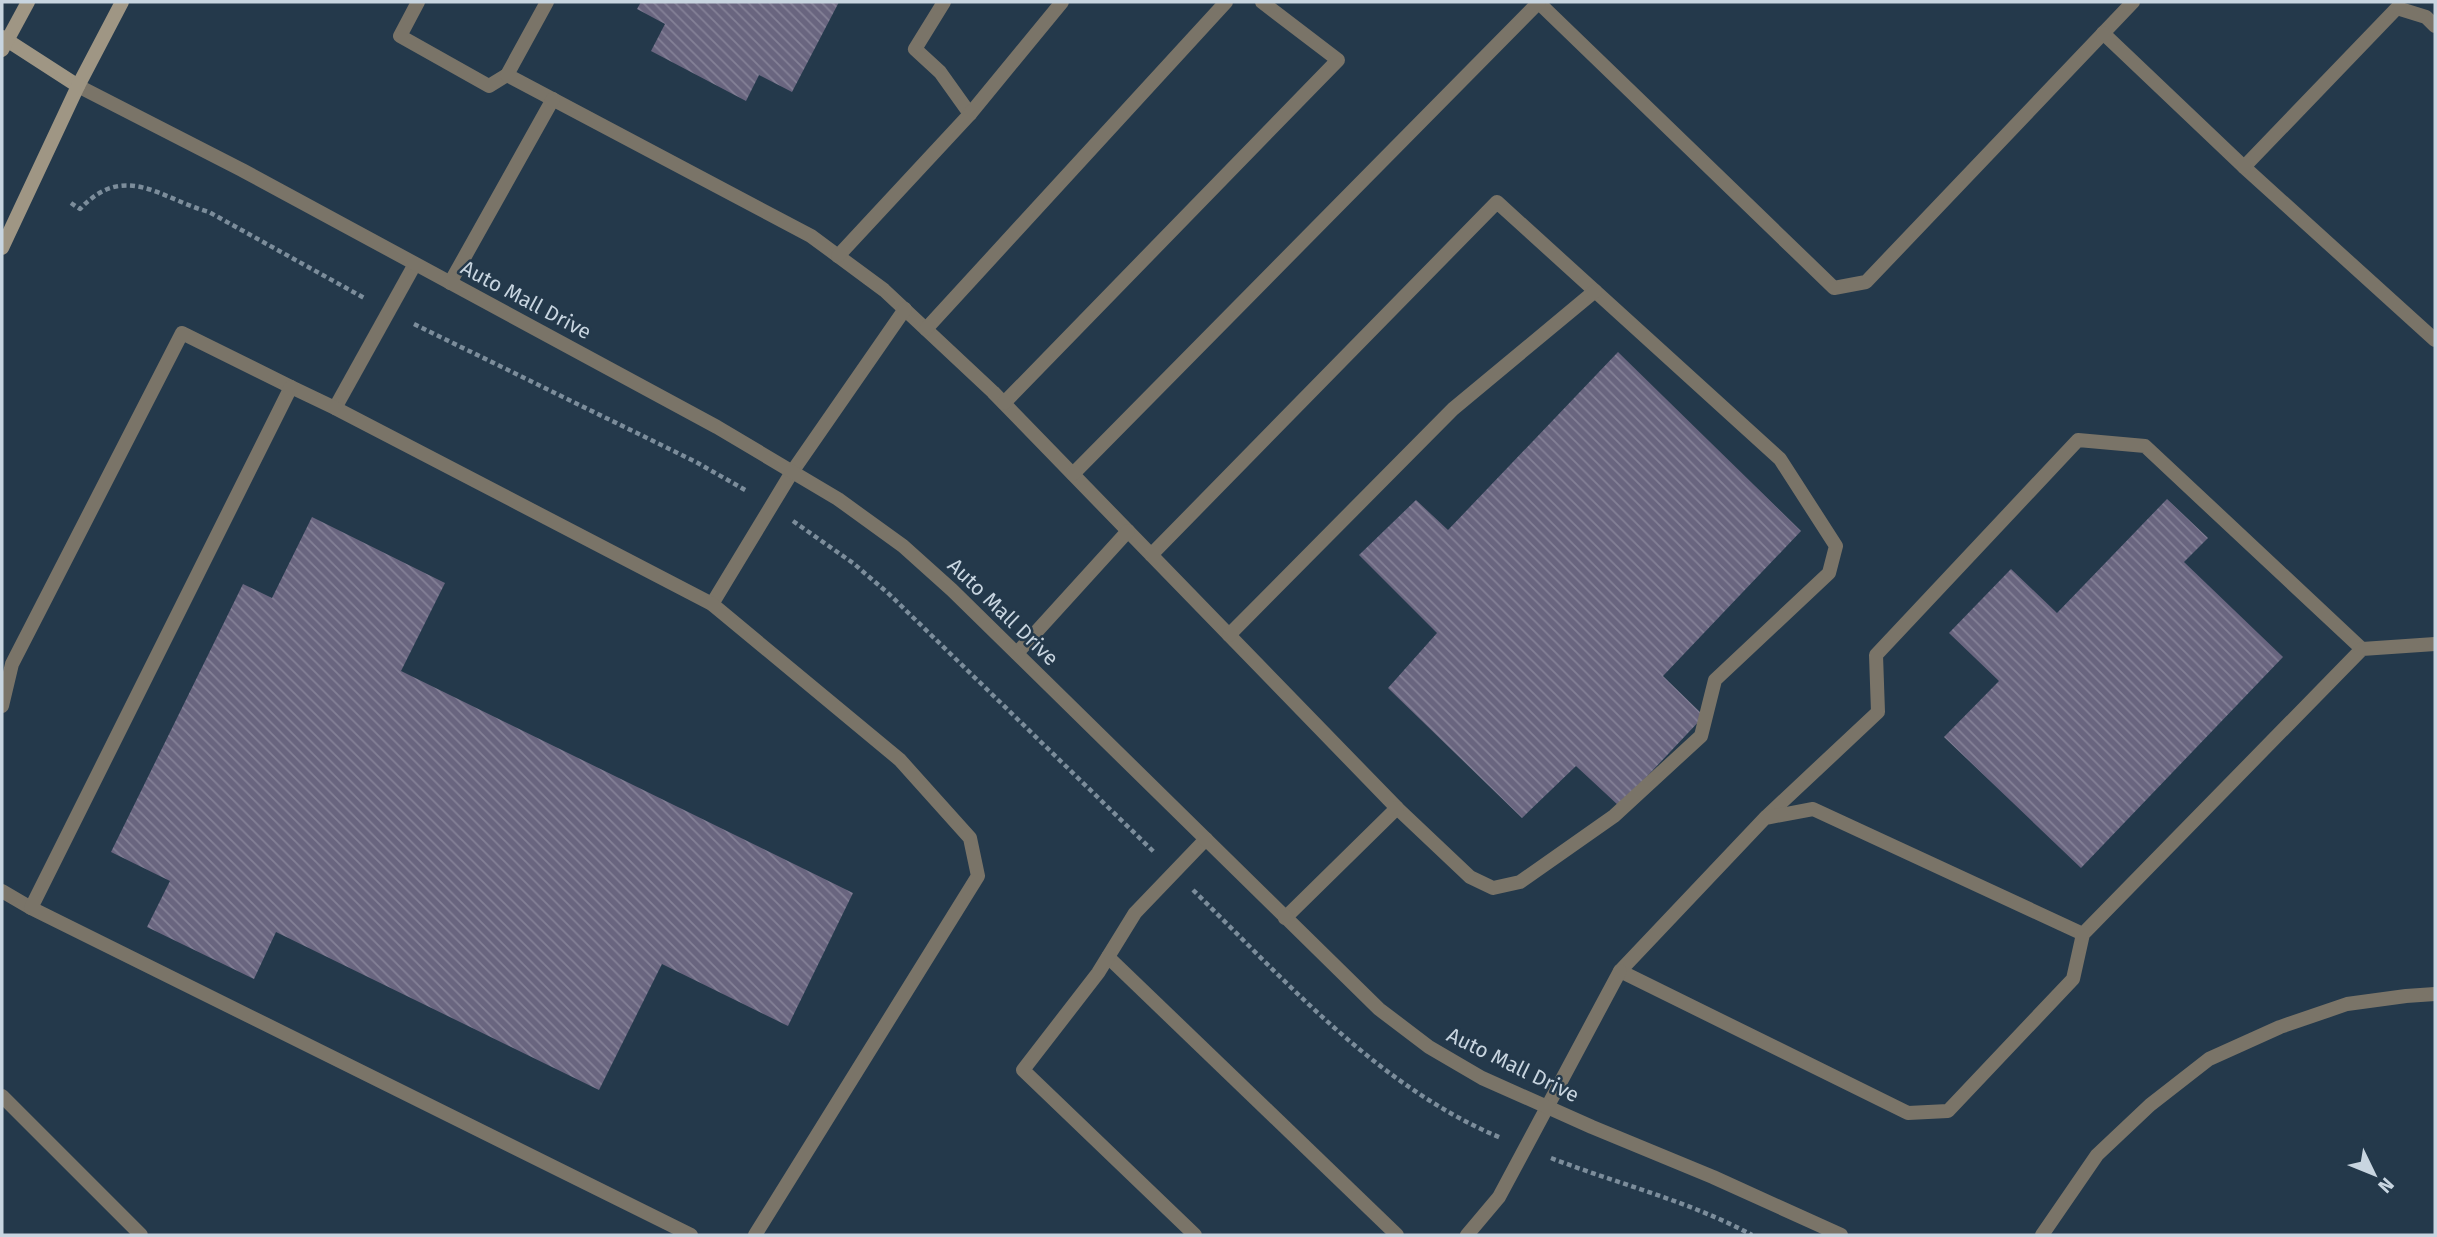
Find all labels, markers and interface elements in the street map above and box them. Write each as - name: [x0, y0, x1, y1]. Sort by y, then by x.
- street label: Auto Mall Drive: [456, 255, 596, 345]
- street label: Auto Mall Drive: [942, 553, 1064, 671]
- street label: Auto Mall Drive: [1443, 1022, 1583, 1108]
- north arrow: [2339, 1139, 2409, 1209]
- text: N: [2373, 1173, 2399, 1198]

